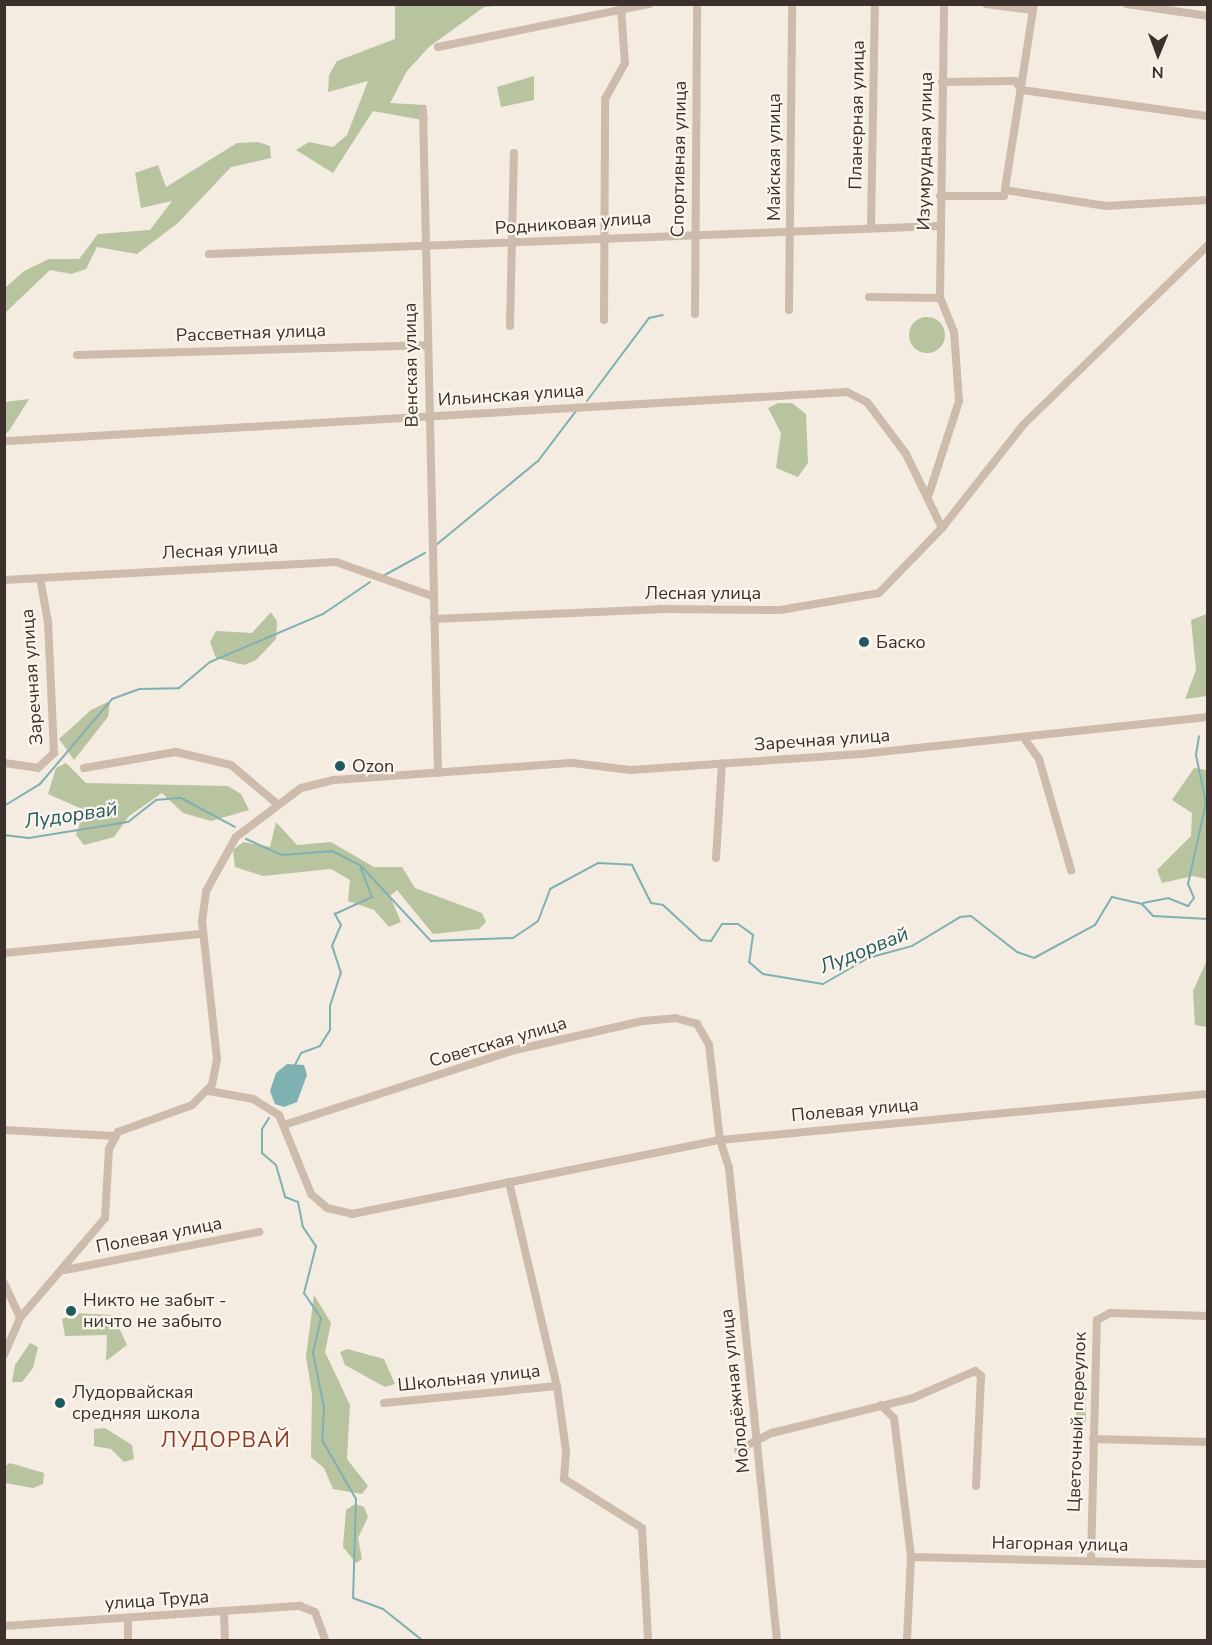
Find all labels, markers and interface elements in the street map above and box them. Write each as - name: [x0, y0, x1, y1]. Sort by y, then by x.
- north arrow: [1128, 24, 1188, 84]
- street label: Планерная улица: [845, 40, 869, 190]
- text: N: [1152, 61, 1164, 83]
- street label: Изумрудная улица: [913, 71, 937, 231]
- street label: Спортивная улица: [667, 81, 691, 237]
- street label: Майская улица: [763, 93, 785, 221]
- street label: Родниковая улица: [494, 207, 652, 239]
- street label: Венская улица: [399, 302, 423, 428]
- street label: Рассветная улица: [176, 320, 326, 346]
- street label: Ильинская улица: [437, 379, 585, 411]
- street label: Лесная улица: [161, 536, 279, 564]
- street label: Лесная улица: [645, 582, 761, 604]
- street label: Заречная улица: [16, 608, 48, 746]
- place label: Баско: [876, 631, 926, 653]
- marker: Баско: [857, 635, 871, 649]
- street label: Заречная улица: [753, 724, 891, 756]
- place label: Ozon: [352, 755, 394, 777]
- marker: Ozon: [333, 759, 347, 773]
- water label: Лудорвай: [23, 797, 119, 833]
- water label: Лудорвай: [816, 921, 912, 979]
- street label: Советская улица: [427, 1012, 569, 1072]
- street label: Полевая улица: [790, 1094, 920, 1126]
- street label: Полевая улица: [94, 1212, 224, 1258]
- place label: Никто не забыт - ничто не забыто: [83, 1290, 227, 1332]
- marker: Никто не забыт - ничто не забыто: [64, 1304, 78, 1318]
- street label: Молодёжная улица: [716, 1308, 754, 1474]
- street label: Цветочный переулок: [1063, 1332, 1091, 1512]
- street label: Школьная улица: [397, 1360, 541, 1396]
- place label: Лудорвайская средняя школа: [72, 1382, 200, 1424]
- marker: Лудорвайская средняя школа: [53, 1396, 67, 1410]
- district label: ЛУДОРВАЙ: [161, 1427, 291, 1453]
- street label: Нагорная улица: [991, 1532, 1129, 1556]
- street label: улица Труда: [104, 1586, 210, 1614]

